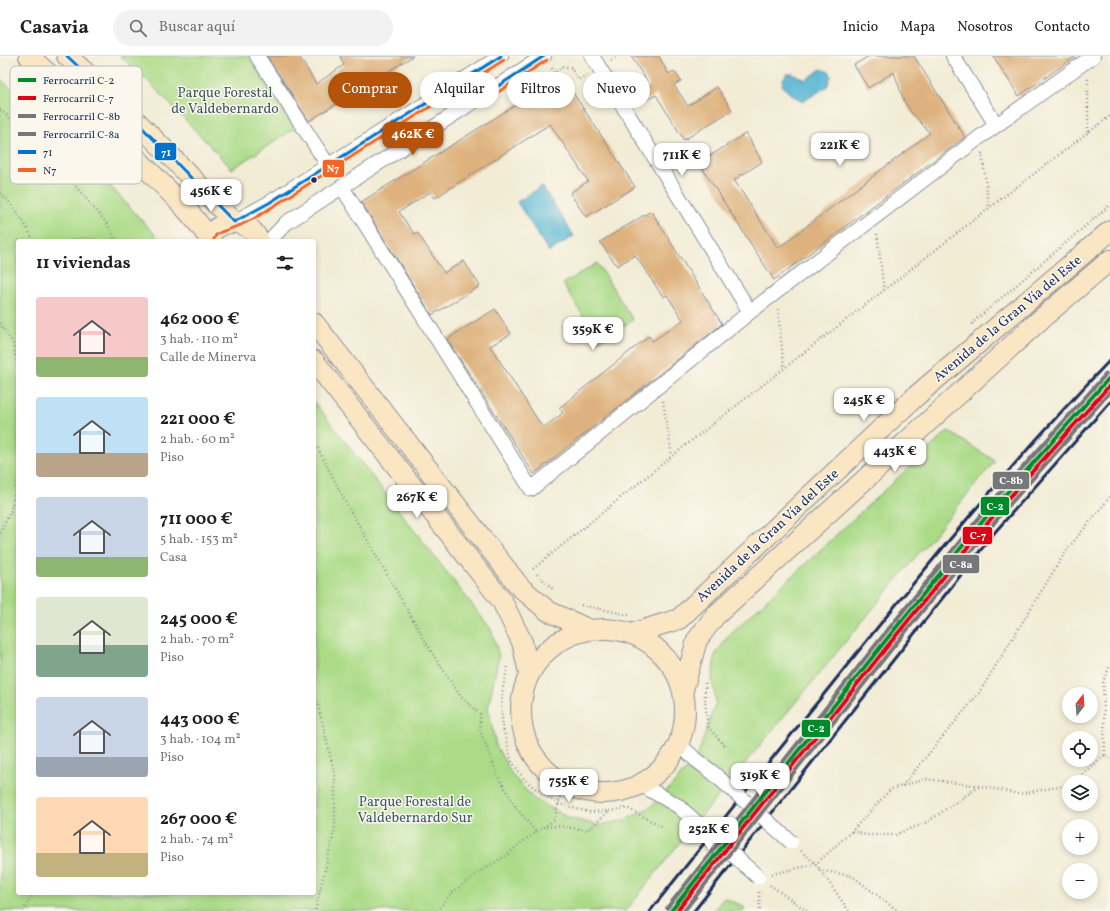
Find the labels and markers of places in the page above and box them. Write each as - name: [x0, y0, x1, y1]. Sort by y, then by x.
- pin: 462K €: [380, 122, 446, 156]
- pin: 221K €: [807, 133, 873, 167]
- pin: 711K €: [649, 143, 715, 177]
- unlabelled marker: [309, 175, 319, 185]
- pin: 456K €: [178, 179, 244, 213]
- pin: 359K €: [560, 317, 626, 351]
- pin: 245K €: [831, 388, 897, 422]
- pin: 443K €: [862, 439, 928, 473]
- pin: 267K €: [384, 485, 450, 519]
- pin: 319K €: [727, 763, 793, 797]
- pin: 755K €: [536, 769, 602, 803]
- pin: 252K €: [676, 817, 742, 851]

